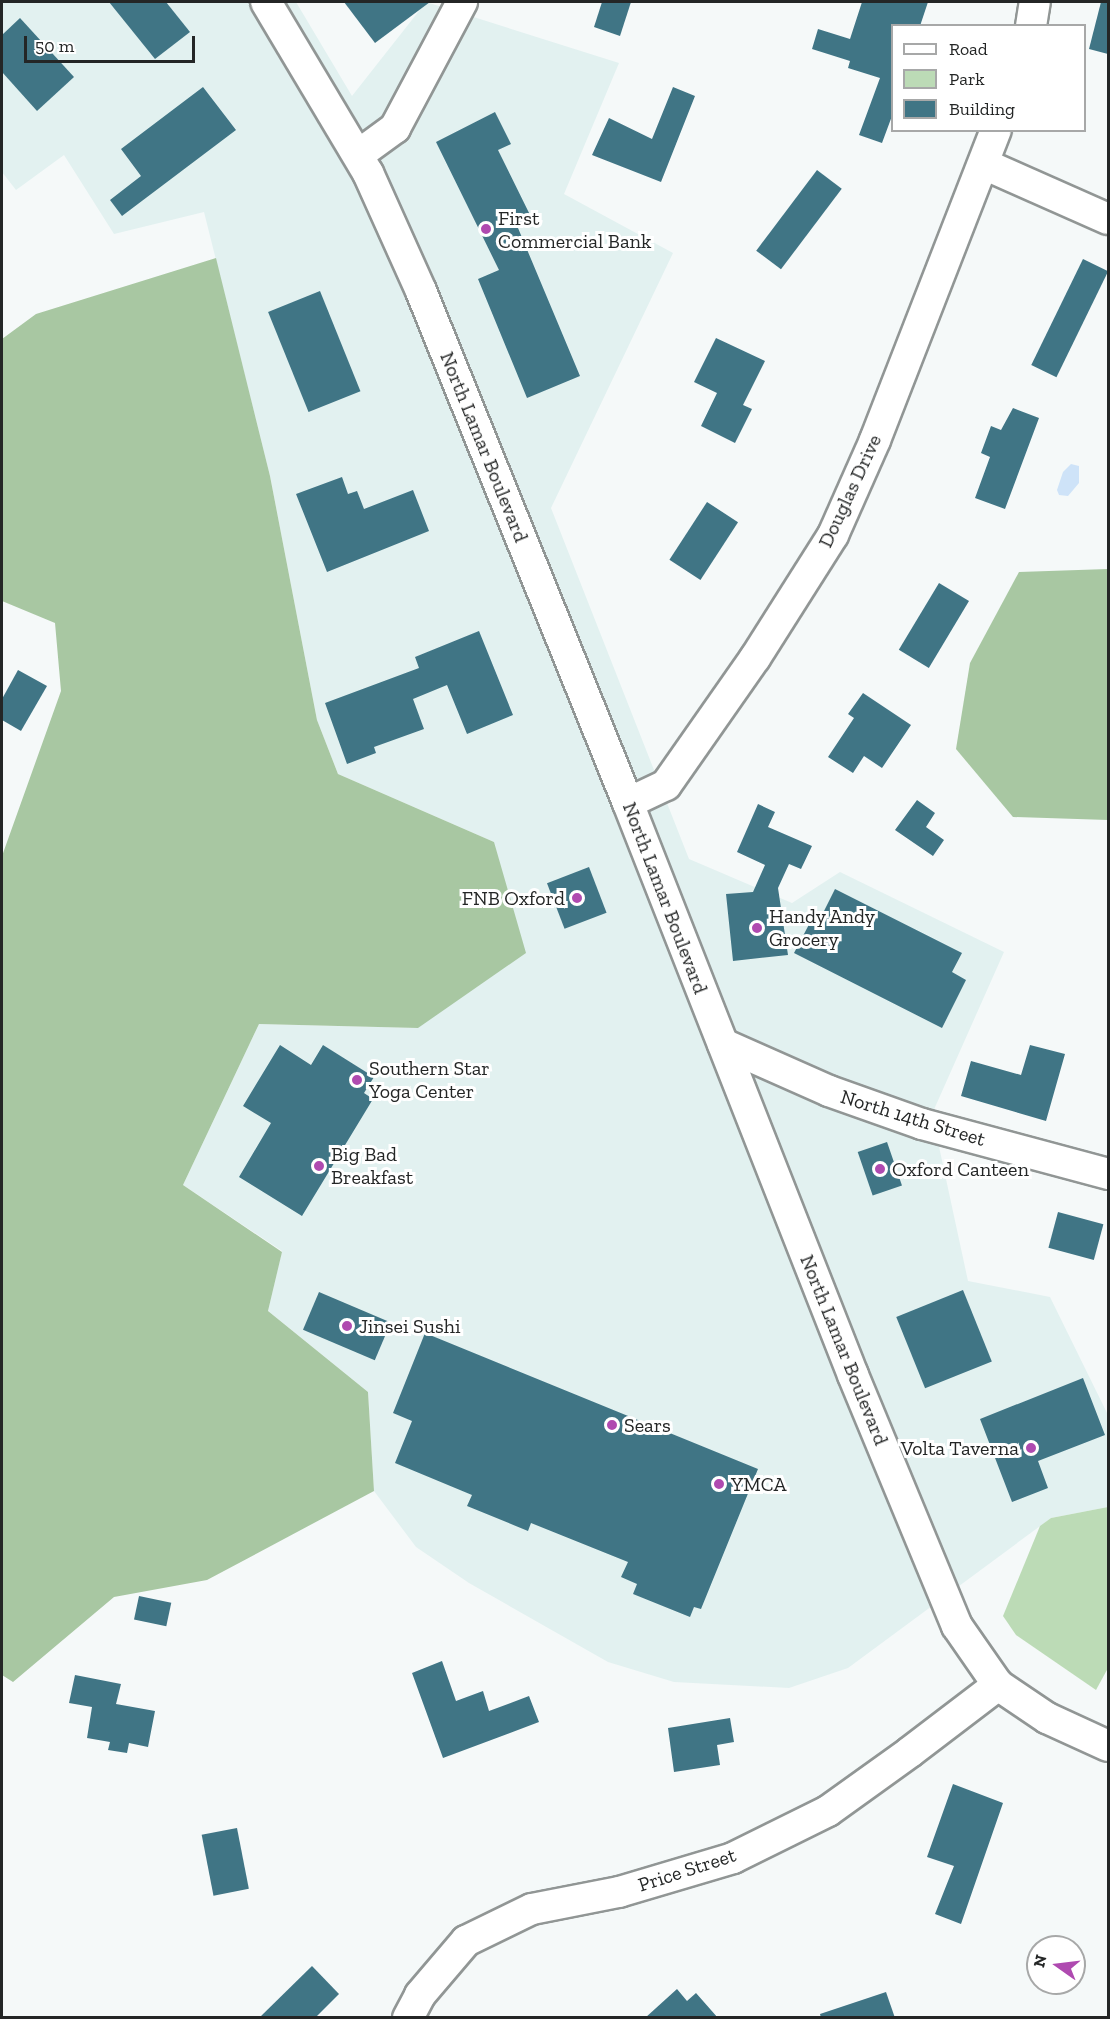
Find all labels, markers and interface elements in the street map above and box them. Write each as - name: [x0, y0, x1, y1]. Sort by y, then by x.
- scale bar: [27, 24, 198, 62]
- legend: [891, 24, 1086, 132]
- text: 50 m: [35, 35, 74, 57]
- text: Road: [949, 38, 988, 60]
- text: Park: [949, 68, 985, 90]
- text: Building: [949, 98, 1015, 120]
- place label: First Commercial Bank: [498, 206, 651, 253]
- marker: First Commercial Bank: [479, 222, 493, 236]
- street label: North Lamar Boulevard: [435, 348, 533, 546]
- street label: Douglas Drive: [813, 431, 887, 551]
- street label: North Lamar Boulevard: [617, 799, 713, 997]
- place label: FNB Oxford: [462, 886, 565, 910]
- marker: FNB Oxford: [570, 891, 584, 905]
- place label: Handy Andy Grocery: [769, 904, 876, 951]
- marker: Handy Andy Grocery: [750, 921, 764, 935]
- place label: Southern Star Yoga Center: [369, 1056, 490, 1103]
- marker: Southern Star Yoga Center: [350, 1073, 364, 1087]
- street label: North 14th Street: [838, 1085, 988, 1151]
- place label: Big Bad Breakfast: [331, 1142, 413, 1189]
- place label: Oxford Canteen: [892, 1157, 1029, 1181]
- marker: Big Bad Breakfast: [312, 1159, 326, 1173]
- marker: Oxford Canteen: [873, 1162, 887, 1176]
- street label: North Lamar Boulevard: [795, 1251, 893, 1449]
- place label: Jinsei Sushi: [359, 1314, 461, 1338]
- marker: Jinsei Sushi: [340, 1319, 354, 1333]
- place label: Sears: [624, 1413, 671, 1437]
- marker: Sears: [605, 1418, 619, 1432]
- place label: Volta Taverna: [900, 1436, 1019, 1460]
- marker: Volta Taverna: [1024, 1441, 1038, 1455]
- place label: YMCA: [731, 1472, 787, 1496]
- marker: YMCA: [712, 1477, 726, 1491]
- street label: Price Street: [635, 1843, 739, 1897]
- north arrow: [1026, 1935, 1086, 1995]
- text: N: [1029, 1953, 1051, 1969]

